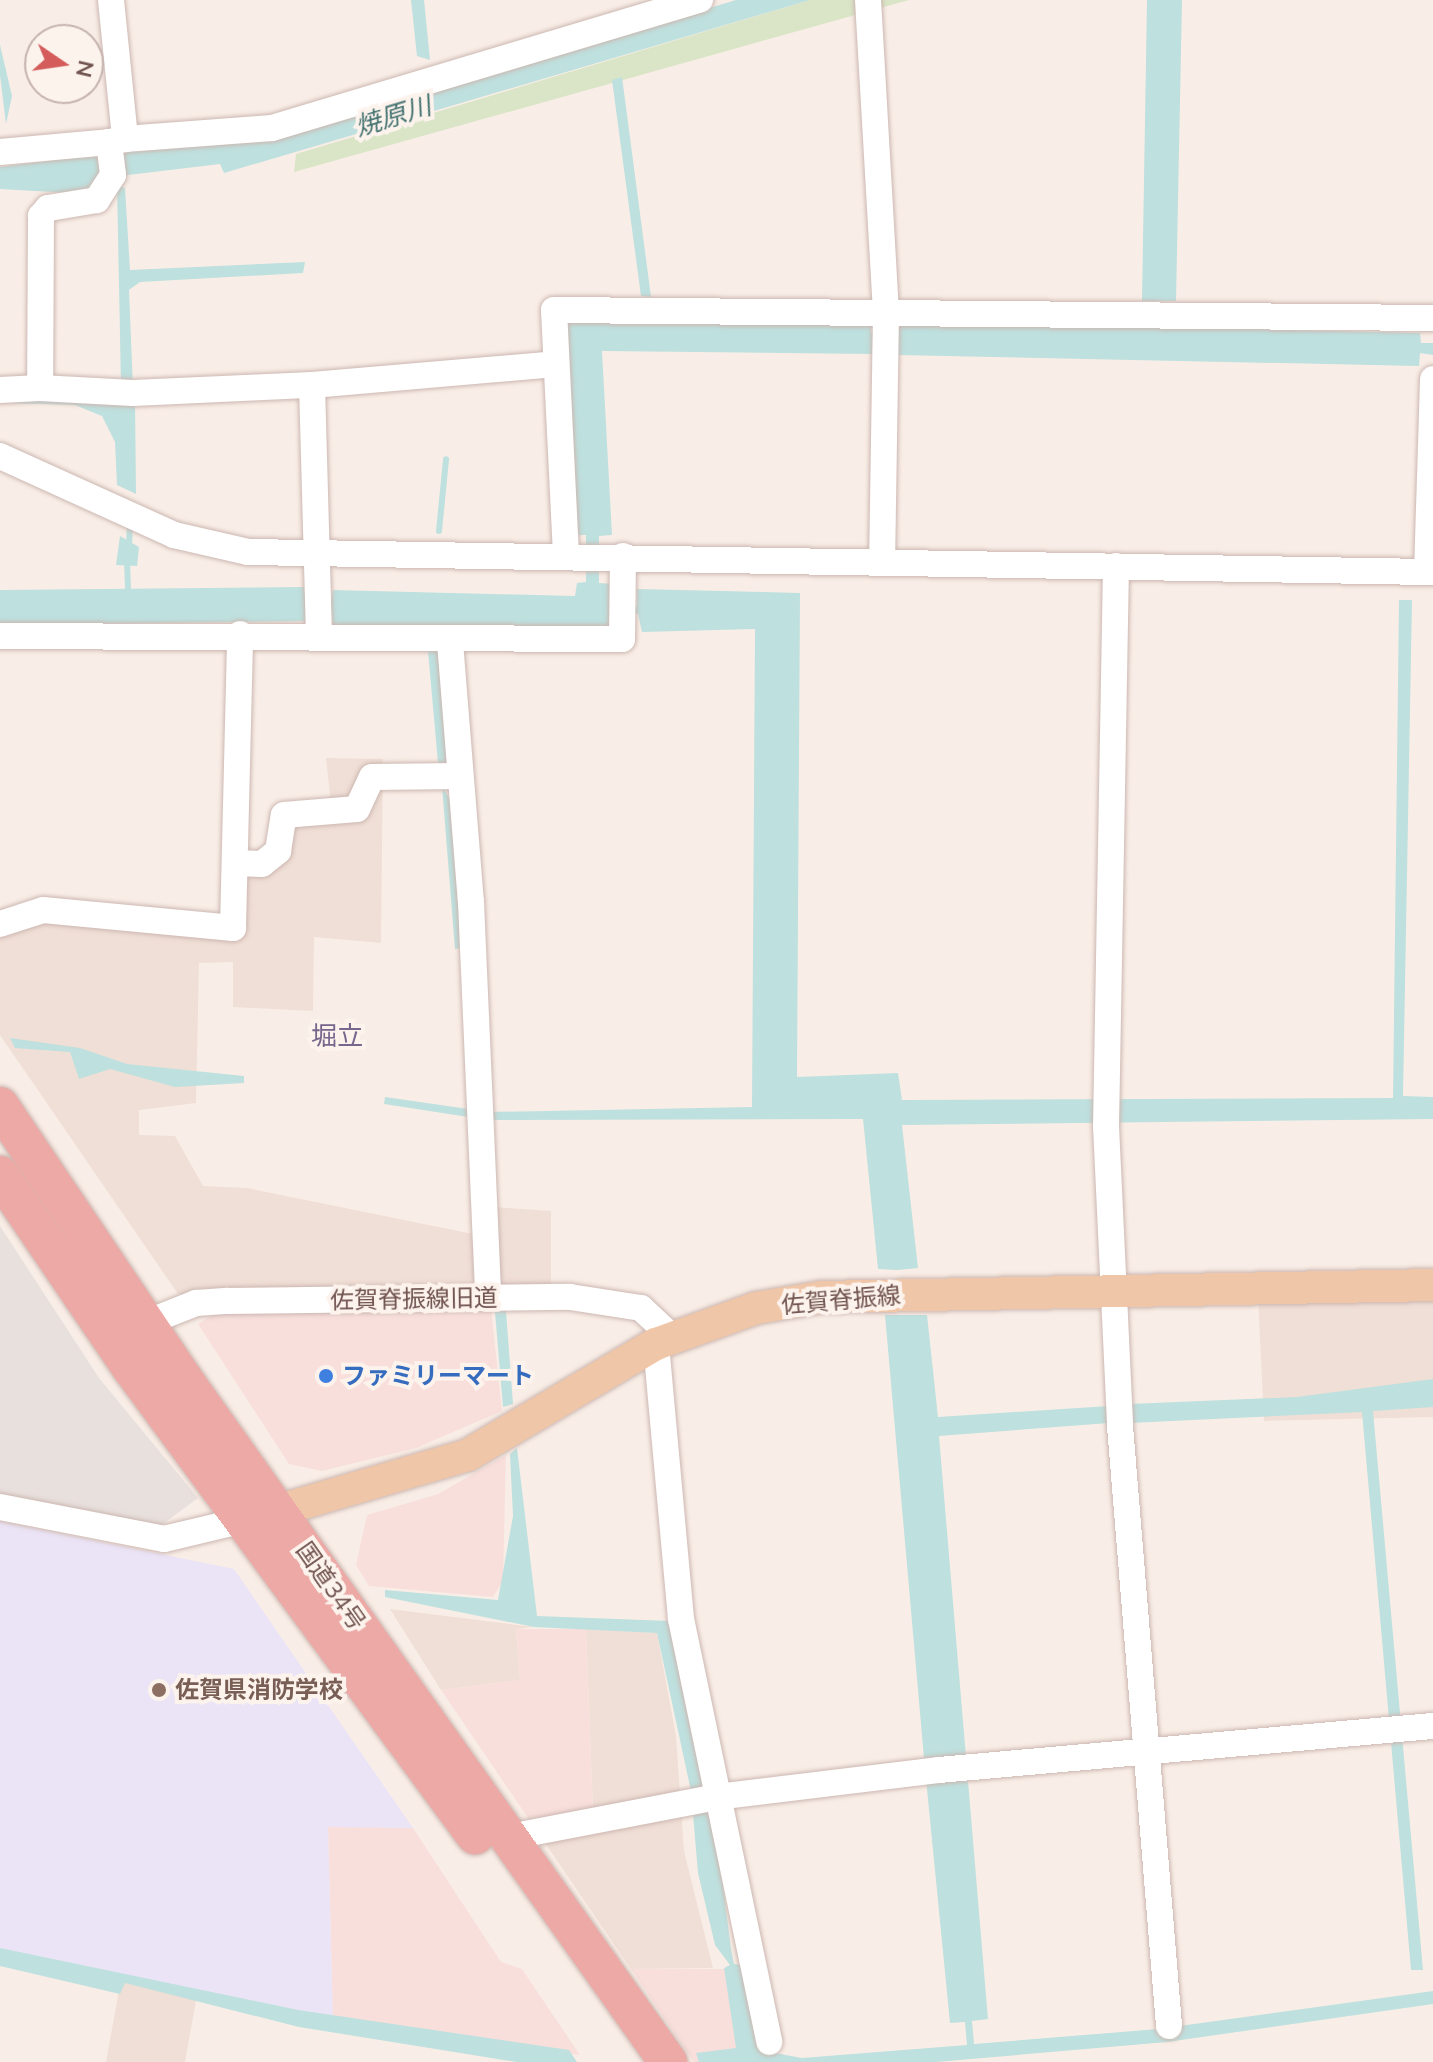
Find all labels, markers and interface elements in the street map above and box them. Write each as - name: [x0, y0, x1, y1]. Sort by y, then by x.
- north arrow: [24, 24, 104, 104]
- text: N: [70, 58, 101, 80]
- water label: 焼原川: [351, 90, 435, 142]
- district label: 堀立: [311, 1020, 363, 1052]
- street label: 佐賀脊振線: [780, 1280, 902, 1320]
- street label: 佐賀脊振線旧道: [330, 1283, 498, 1315]
- place label: ファミリーマート: [342, 1362, 534, 1390]
- marker: ファミリーマート: [317, 1367, 335, 1385]
- street label: 国道34号: [290, 1536, 372, 1636]
- place label: 佐賀県消防学校: [175, 1676, 343, 1704]
- marker: 佐賀県消防学校: [150, 1681, 168, 1699]

